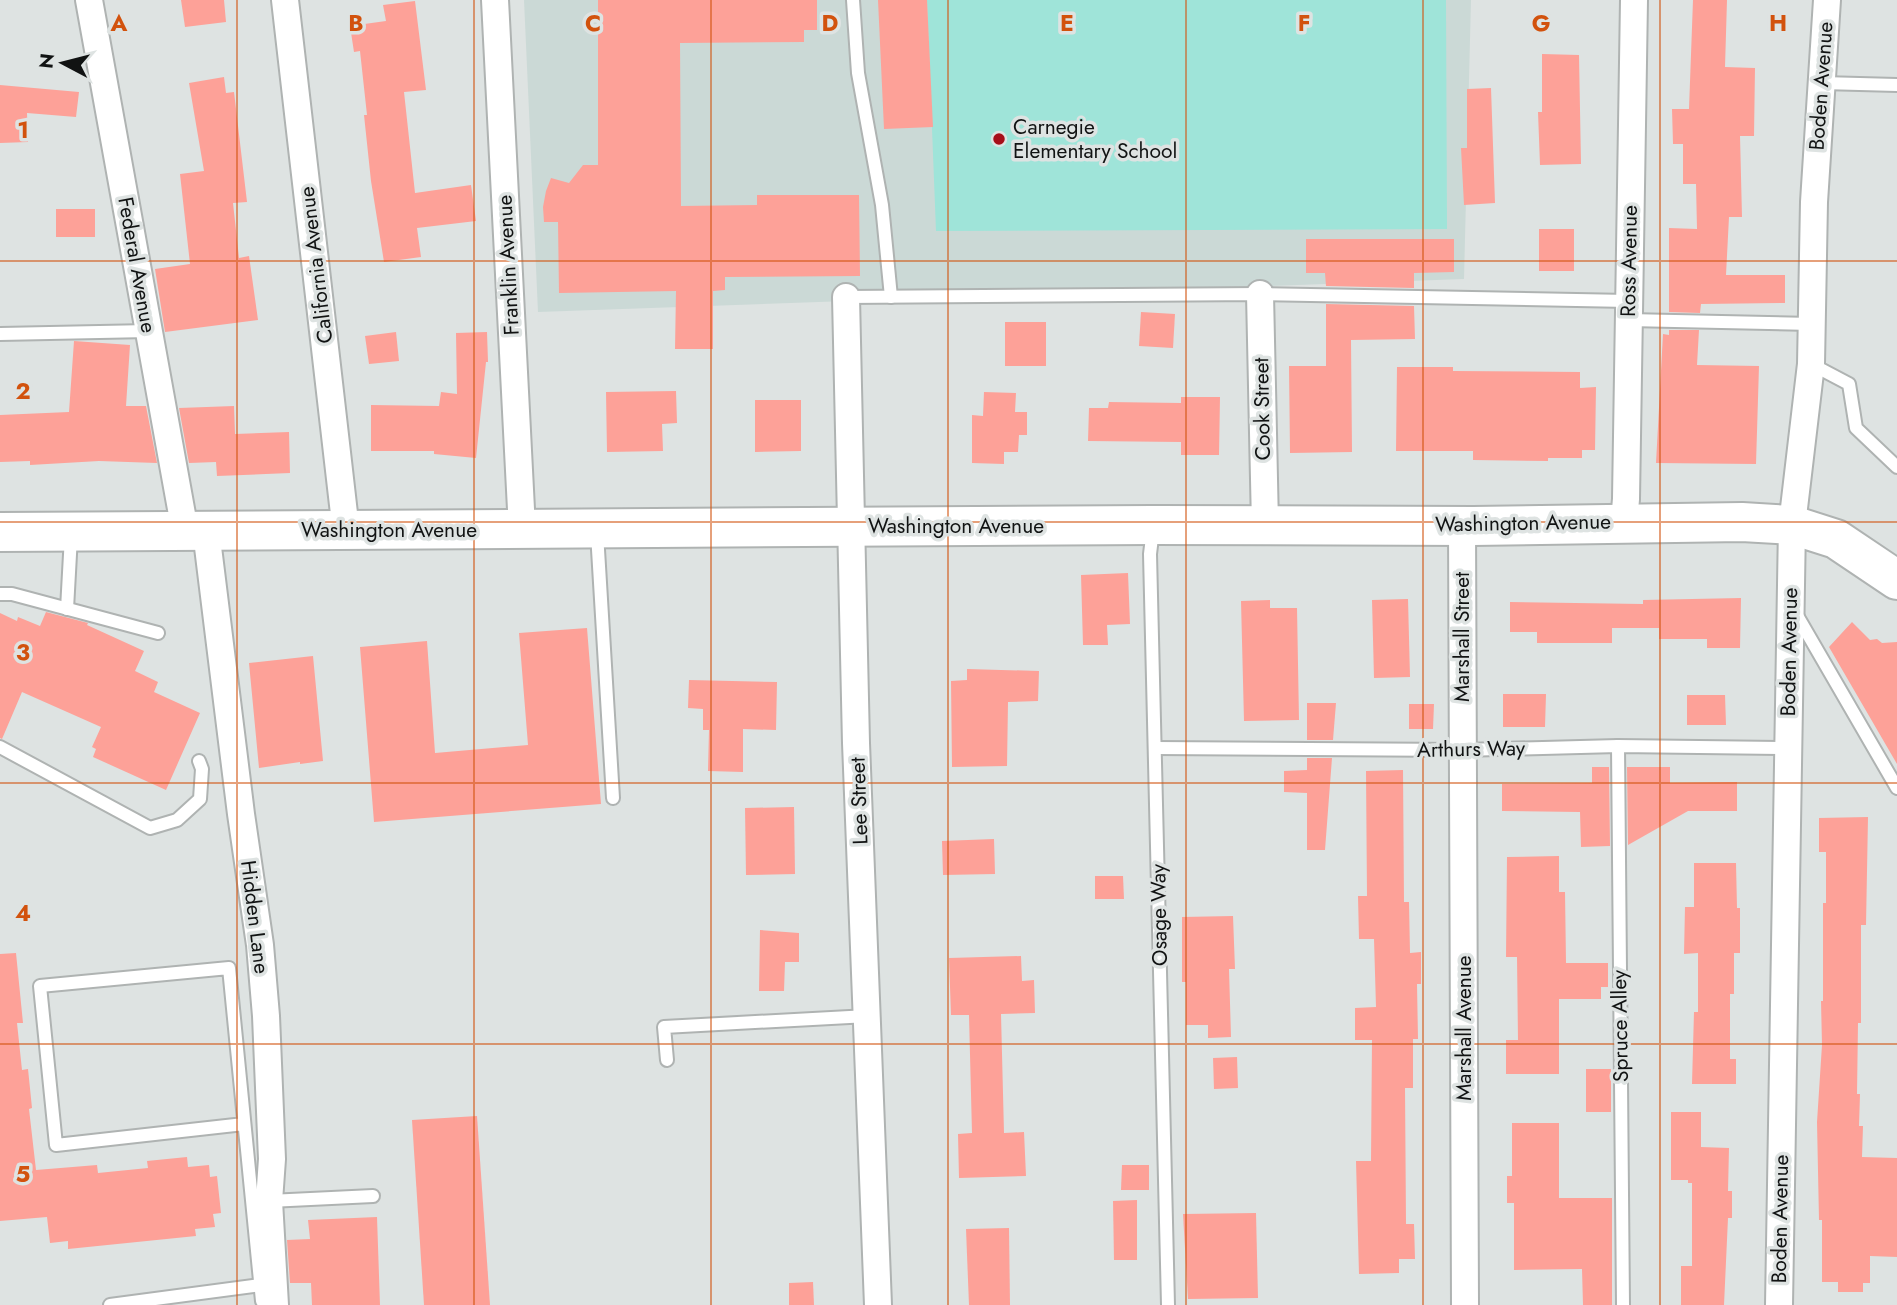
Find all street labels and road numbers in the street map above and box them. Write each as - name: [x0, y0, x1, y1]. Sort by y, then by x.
- street label: Boden Avenue: [1802, 21, 1840, 151]
- street label: California Avenue: [291, 185, 341, 345]
- street label: Franklin Avenue: [489, 194, 527, 336]
- street label: Federal Avenue: [110, 195, 164, 335]
- street label: Ross Avenue: [1613, 205, 1645, 317]
- street label: Cook Street: [1246, 357, 1278, 461]
- street label: Washington Avenue: [1435, 506, 1611, 540]
- street label: Washington Avenue: [868, 511, 1044, 541]
- street label: Washington Avenue: [301, 515, 477, 545]
- street label: Marshall Street: [1447, 572, 1477, 702]
- street label: Boden Avenue: [1773, 587, 1805, 717]
- street label: Arthurs Way: [1417, 733, 1526, 765]
- street label: Lee Street: [842, 757, 876, 845]
- street label: Hidden Lane: [233, 859, 277, 976]
- street label: Osage Way: [1143, 863, 1175, 966]
- street label: Marshall Avenue: [1449, 955, 1479, 1101]
- street label: Spruce Alley: [1604, 969, 1636, 1082]
- street label: Boden Avenue: [1764, 1154, 1796, 1284]

